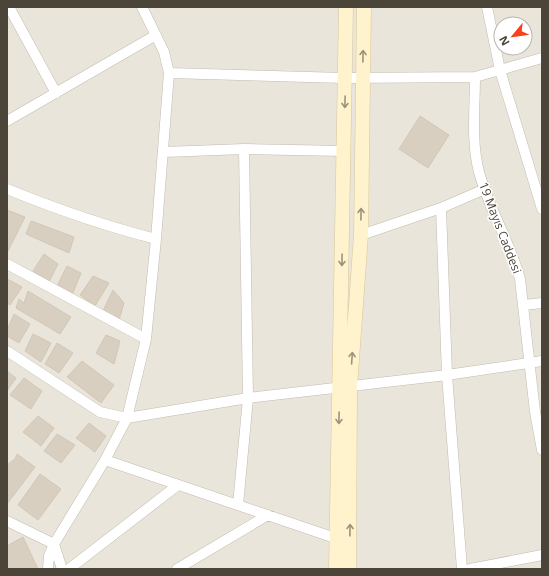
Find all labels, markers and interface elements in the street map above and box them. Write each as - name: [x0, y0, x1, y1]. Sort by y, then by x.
- north arrow: [493, 16, 533, 56]
- text: N: [495, 34, 513, 49]
- one-way arrow: [359, 50, 367, 63]
- one-way arrow: [341, 95, 349, 108]
- street label: 19 Mayıs Caddesi: [475, 180, 526, 276]
- one-way arrow: [358, 208, 365, 221]
- one-way arrow: [338, 253, 346, 266]
- one-way arrow: [348, 352, 356, 365]
- one-way arrow: [336, 411, 343, 424]
- one-way arrow: [346, 524, 354, 537]

